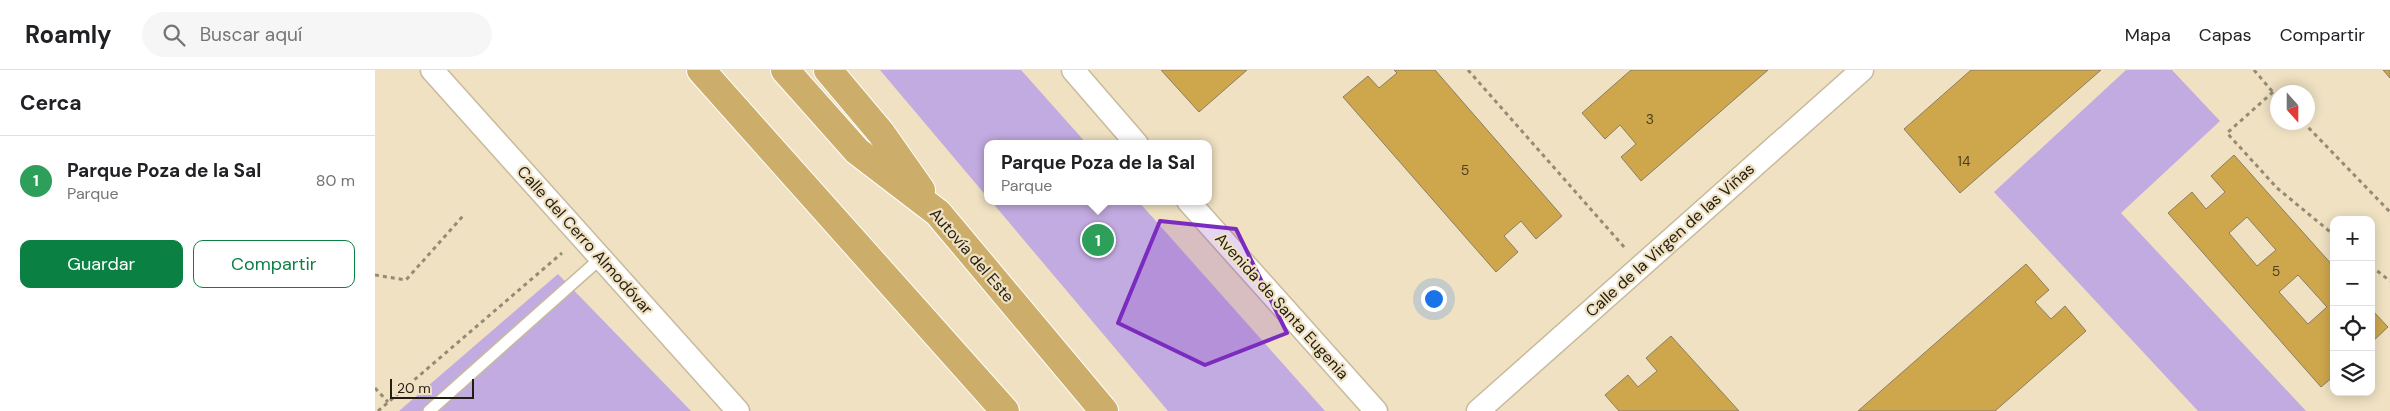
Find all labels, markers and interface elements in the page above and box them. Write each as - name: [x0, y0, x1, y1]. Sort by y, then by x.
- search box: [142, 12, 492, 57]
- text: Roamly: [25, 19, 112, 50]
- icon: search: [160, 21, 188, 49]
- text: Buscar aquí: [200, 22, 302, 47]
- text: Mapa: [2125, 23, 2171, 47]
- text: Capas: [2199, 23, 2252, 47]
- text: Compartir: [2280, 23, 2365, 47]
- north arrow: [2270, 85, 2315, 130]
- text: Cerca: [20, 89, 82, 117]
- house number: 3: [1646, 110, 1654, 128]
- popup: [984, 140, 1212, 205]
- text: Parque Poza de la Sal: [1001, 150, 1195, 175]
- house number: 14: [1958, 152, 1971, 170]
- text: Parque Poza de la Sal: [67, 158, 261, 183]
- street label: Calle de la Virgen de las Viñas: [1581, 158, 1759, 322]
- street label: Calle del Cerro Almodóvar: [513, 161, 657, 319]
- house number: 5: [1461, 161, 1469, 179]
- text: 1: [33, 170, 39, 191]
- text: 80 m: [316, 170, 355, 191]
- text: Parque: [1001, 175, 1052, 196]
- text: Parque: [67, 183, 119, 204]
- street label: Autovía del Este: [925, 203, 1019, 307]
- map controls: [2330, 216, 2375, 396]
- button: +: [2330, 216, 2375, 261]
- pin: 1: [1082, 221, 1114, 259]
- street label: Avenida de Santa Eugenia: [1211, 228, 1353, 384]
- button: Guardar: [20, 240, 183, 288]
- button: Compartir: [193, 240, 355, 288]
- button: −: [2330, 261, 2375, 306]
- house number: 5: [2272, 262, 2280, 280]
- your location: [1421, 286, 1447, 312]
- button: locate: [2330, 306, 2375, 351]
- button: layers: [2330, 351, 2375, 396]
- scale bar: [390, 376, 474, 399]
- text: 20 m: [397, 379, 431, 397]

